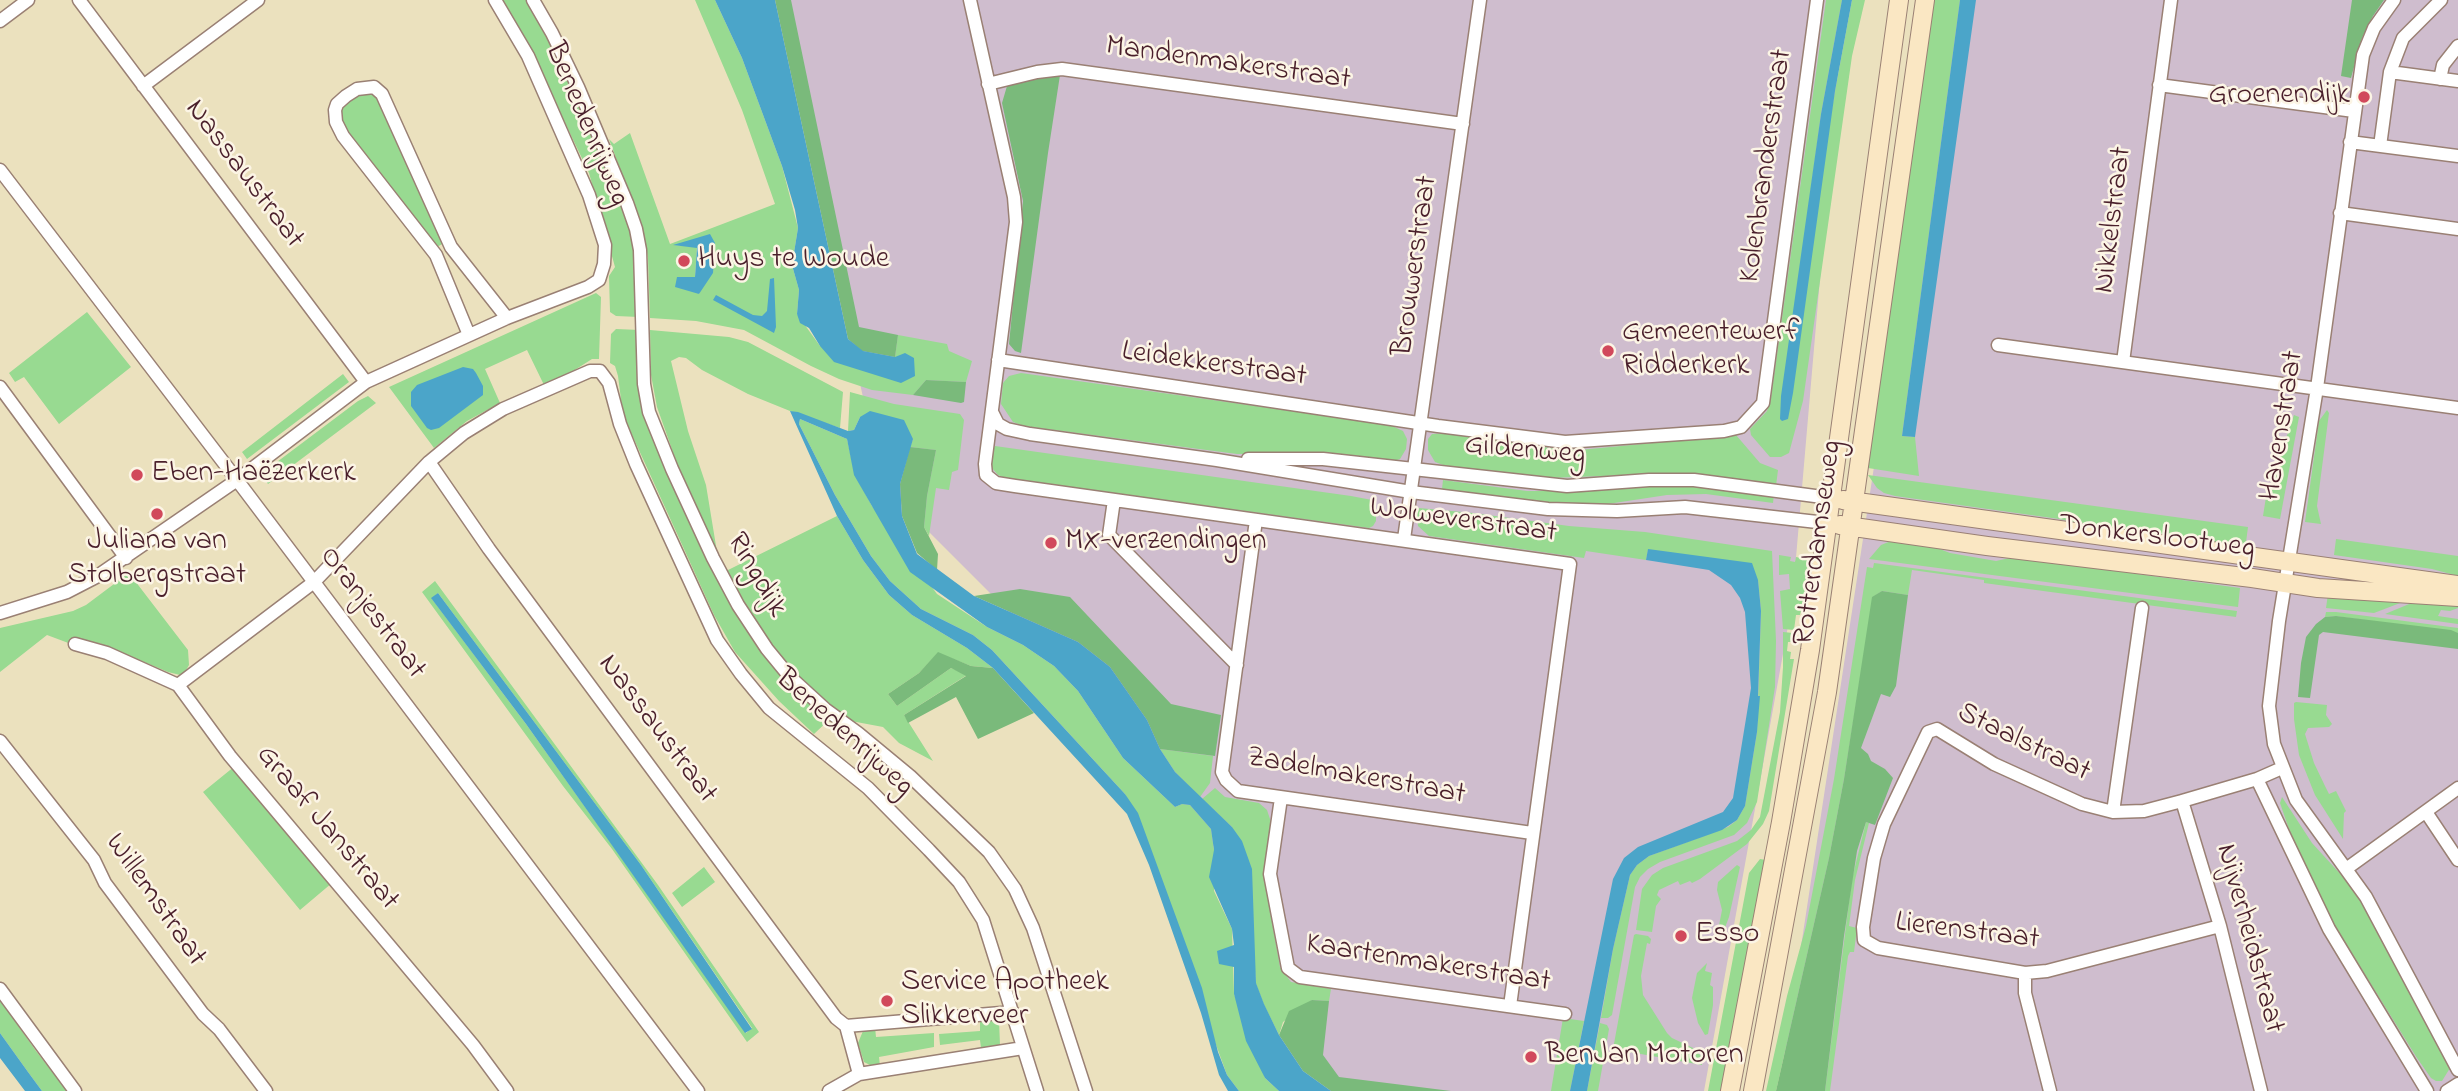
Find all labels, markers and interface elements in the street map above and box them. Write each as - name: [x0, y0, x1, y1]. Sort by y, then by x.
- street label: Mandenmakerstraat: [1103, 30, 1353, 100]
- street label: Benedenrijweg: [534, 38, 636, 212]
- street label: Kolenbranderstraat: [1734, 47, 1802, 285]
- place label: Groenendijk: [2208, 79, 2350, 115]
- marker: Groenendijk: [2356, 89, 2372, 105]
- street label: Nassaustraat: [175, 93, 311, 257]
- street label: Nikkelstraat: [2088, 145, 2142, 295]
- street label: Brouwerstraat: [1387, 174, 1447, 358]
- place label: Huys te Woude: [698, 243, 889, 279]
- marker: Huys te Woude: [676, 253, 692, 269]
- place label: Gemeentewerf Ridderkerk: [1622, 316, 1799, 386]
- street label: Leidekkerstraat: [1119, 335, 1309, 397]
- marker: Gemeentewerf Ridderkerk: [1600, 343, 1616, 359]
- street label: Havenstraat: [2254, 348, 2314, 504]
- street label: Gildenweg: [1463, 429, 1587, 475]
- street label: Rotterdamseweg: [1788, 438, 1852, 648]
- place label: Eben-Haëzerkerk: [151, 457, 356, 493]
- marker: Eben-Haëzerkerk: [129, 467, 145, 483]
- street label: Wolweverstraat: [1367, 491, 1559, 553]
- marker: Juliana van Stolbergstraat: [149, 506, 165, 522]
- street label: Donkerslootweg: [2057, 509, 2257, 569]
- place label: Juliana van Stolbergstraat: [68, 525, 246, 596]
- place label: MX-verzendingen: [1065, 525, 1267, 561]
- street label: Ringdijk: [716, 527, 794, 625]
- marker: MX-verzendingen: [1043, 535, 1059, 551]
- street label: Oranjestraat: [310, 541, 432, 687]
- street label: Nassaustraat: [588, 648, 724, 812]
- street label: Benedenrijweg: [766, 662, 920, 806]
- street label: Staalstraat: [1950, 696, 2096, 792]
- street label: Graaf Janstraat: [246, 739, 406, 919]
- street label: Zadelmakerstraat: [1244, 741, 1468, 815]
- street label: Willemstraat: [95, 828, 213, 974]
- street label: Nijverheidstraat: [2206, 841, 2290, 1037]
- street label: Lierenstraat: [1893, 906, 2041, 960]
- place label: Esso: [1695, 918, 1759, 954]
- street label: Kaartenmakerstraat: [1303, 928, 1553, 1002]
- marker: Esso: [1673, 928, 1689, 944]
- place label: Service Apotheek Slikkerveer: [901, 966, 1109, 1036]
- marker: Service Apotheek Slikkerveer: [879, 993, 895, 1009]
- place label: BenJan Motoren: [1545, 1039, 1744, 1075]
- marker: BenJan Motoren: [1523, 1049, 1539, 1065]

